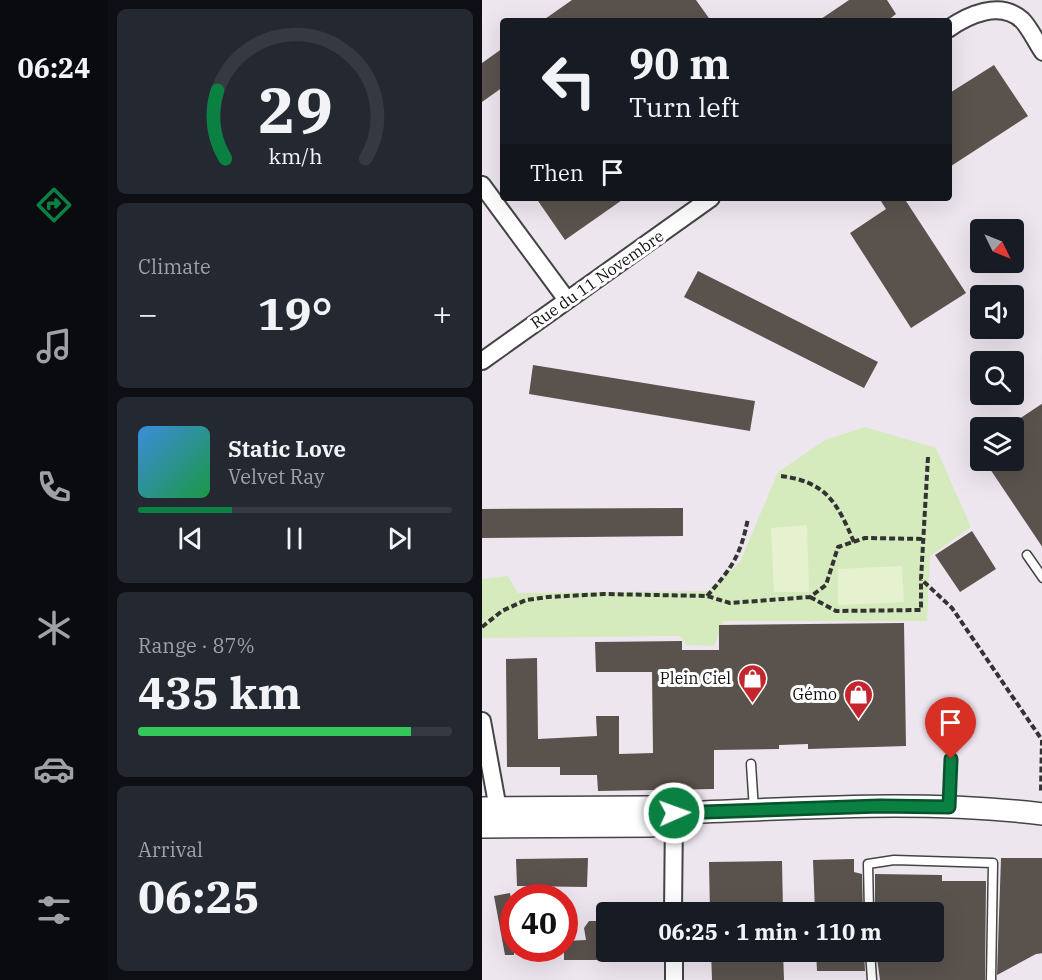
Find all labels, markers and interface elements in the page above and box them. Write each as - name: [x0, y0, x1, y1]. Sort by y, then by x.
- text: 90 m: [629, 36, 730, 91]
- icon: left: [530, 42, 608, 120]
- text: 06:24: [18, 50, 90, 85]
- text: 29: [258, 69, 332, 150]
- text: Turn left: [629, 89, 740, 124]
- text: km/h: [268, 142, 322, 170]
- icon: arrive: [596, 156, 629, 189]
- text: Then: [530, 158, 584, 187]
- icon: directions: [33, 184, 75, 226]
- north arrow: [970, 219, 1024, 273]
- map controls: [970, 219, 1024, 471]
- street label: Rue du 11 Novembre: [527, 226, 667, 332]
- text: Climate: [138, 253, 211, 280]
- text: 19°: [257, 284, 333, 342]
- button: sound: [970, 285, 1024, 339]
- text: −: [138, 292, 158, 335]
- text: +: [432, 292, 452, 335]
- icon: music: [33, 325, 75, 367]
- button: search: [970, 351, 1024, 405]
- button: layers: [970, 417, 1024, 471]
- text: Static Love: [228, 434, 346, 463]
- text: Velvet Ray: [228, 463, 325, 490]
- icon: phone: [33, 466, 75, 508]
- icon: previous: [174, 522, 207, 555]
- icon: pause: [278, 522, 311, 555]
- icon: next: [383, 522, 416, 555]
- icon: climate: [33, 607, 75, 649]
- text: Range · 87%: [138, 632, 255, 659]
- shop icon: Plein Ciel: [736, 662, 768, 704]
- text: 435 km: [138, 663, 301, 721]
- place label: Plein Ciel: [660, 668, 731, 688]
- shop icon: Gémo: [842, 678, 874, 720]
- place label: Gémo: [793, 684, 837, 704]
- pin: [925, 697, 976, 759]
- icon: arrive: [934, 706, 967, 739]
- icon: car: [33, 748, 75, 790]
- position arrow: [642, 781, 706, 845]
- text: Arrival: [138, 836, 203, 863]
- text: 06:25: [138, 867, 260, 925]
- speed limit sign: 40: [500, 884, 578, 962]
- icon: filters: [33, 889, 75, 931]
- text: 06:25 · 1 min · 110 m: [658, 917, 882, 946]

